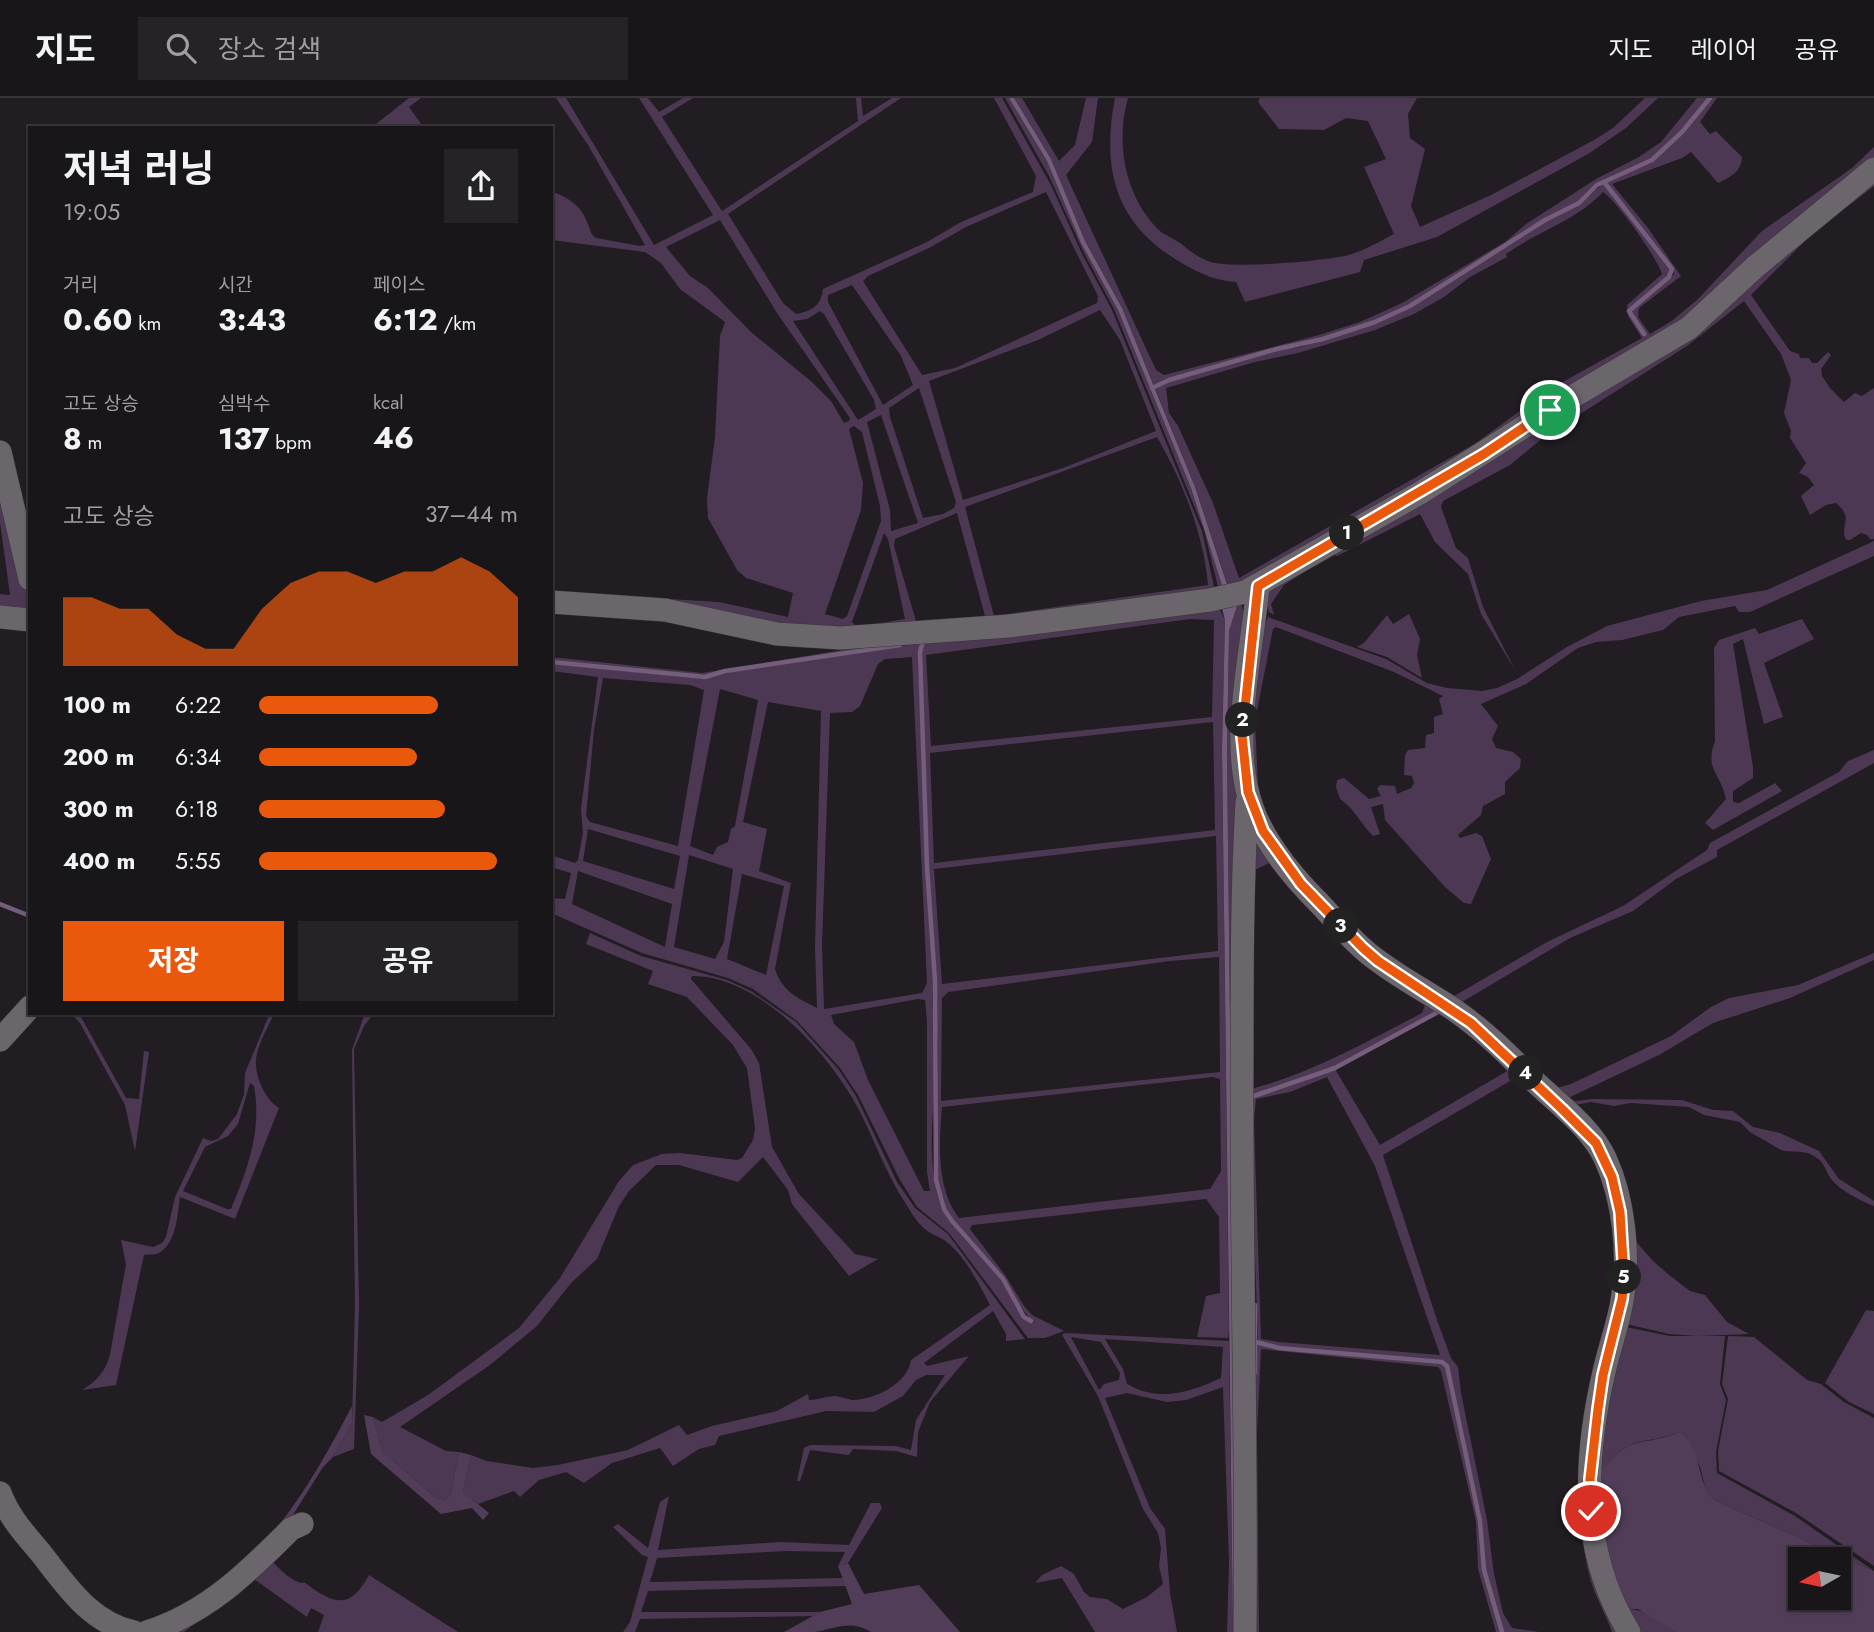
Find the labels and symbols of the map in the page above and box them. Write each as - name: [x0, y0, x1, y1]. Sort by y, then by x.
- pin: [1520, 380, 1580, 440]
- pin: 1: [1330, 516, 1364, 550]
- pin: 2: [1226, 702, 1260, 738]
- pin: 3: [1324, 908, 1358, 944]
- pin: 4: [1508, 1056, 1544, 1090]
- pin: 5: [1606, 1260, 1642, 1294]
- pin: [1561, 1481, 1621, 1541]
- north arrow: [1788, 1547, 1852, 1610]

